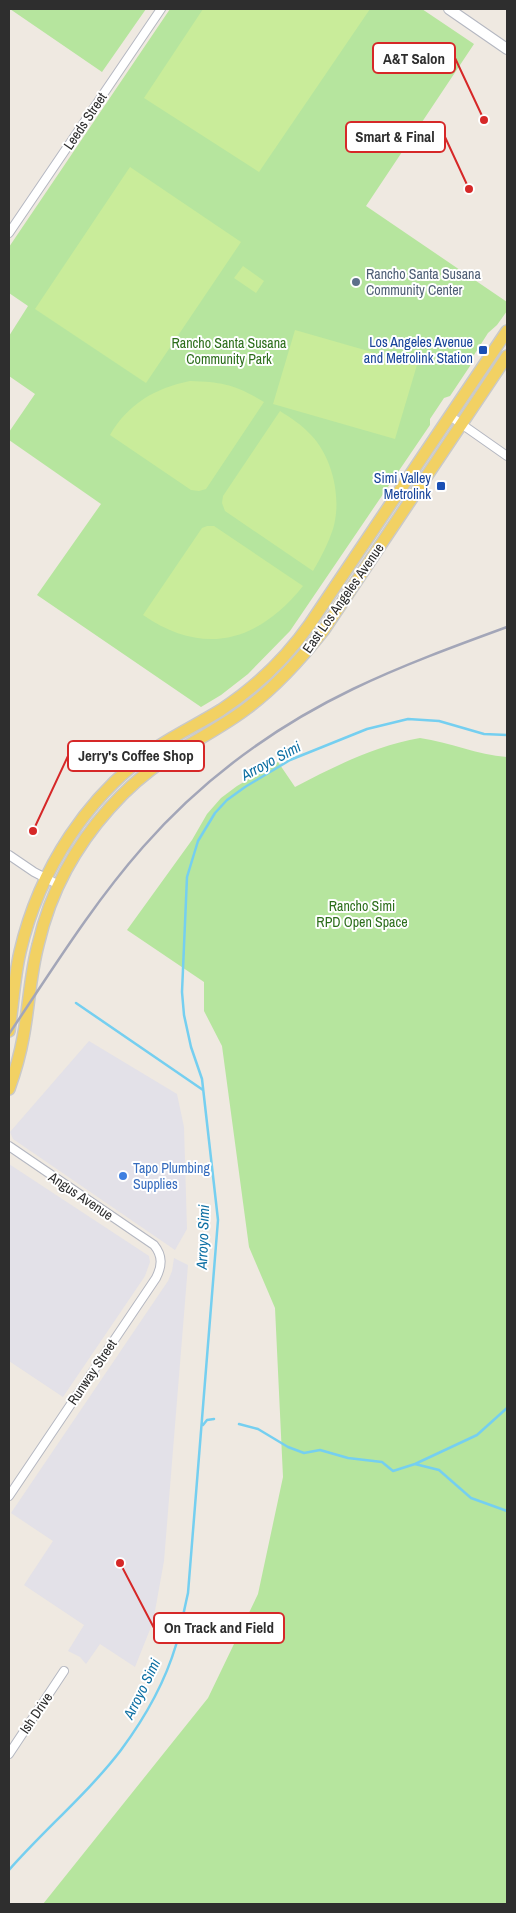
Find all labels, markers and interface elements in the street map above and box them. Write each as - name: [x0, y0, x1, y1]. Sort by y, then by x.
- callout: A&T Salon: [373, 43, 455, 73]
- text: A&T Salon: [383, 48, 445, 69]
- street label: Leeds Street: [59, 89, 111, 153]
- callout: Smart & Final: [346, 122, 445, 152]
- text: Smart & Final: [355, 126, 435, 147]
- place label: Rancho Santa Susana Community Center: [366, 265, 481, 299]
- marker: Rancho Santa Susana Community Center: [350, 276, 362, 288]
- place label: Los Angeles Avenue and Metrolink Station: [364, 333, 473, 367]
- park label: Rancho Santa Susana Community Park: [172, 334, 287, 368]
- marker: Los Angeles Avenue and Metrolink Station: [477, 344, 489, 356]
- place label: Simi Valley Metrolink: [374, 469, 431, 503]
- marker: Simi Valley Metrolink: [435, 480, 447, 492]
- street label: East Los Angeles Avenue: [298, 540, 388, 656]
- water label: Arroyo Simi: [236, 736, 305, 786]
- callout: Jerry's Coffee Shop: [68, 741, 204, 771]
- text: Jerry's Coffee Shop: [78, 745, 194, 766]
- park label: Rancho Simi RPD Open Space: [316, 897, 408, 931]
- place label: Tapo Plumbing Supplies: [133, 1159, 210, 1193]
- street label: Angus Avenue: [45, 1167, 117, 1224]
- marker: Tapo Plumbing Supplies: [117, 1170, 129, 1182]
- water label: Arroyo Simi: [191, 1204, 214, 1271]
- street label: Runway Street: [63, 1336, 121, 1408]
- callout: On Track and Field: [154, 1613, 284, 1643]
- text: On Track and Field: [164, 1617, 274, 1638]
- water label: Arroyo Simi: [117, 1654, 165, 1723]
- street label: Ish Drive: [16, 1689, 56, 1737]

